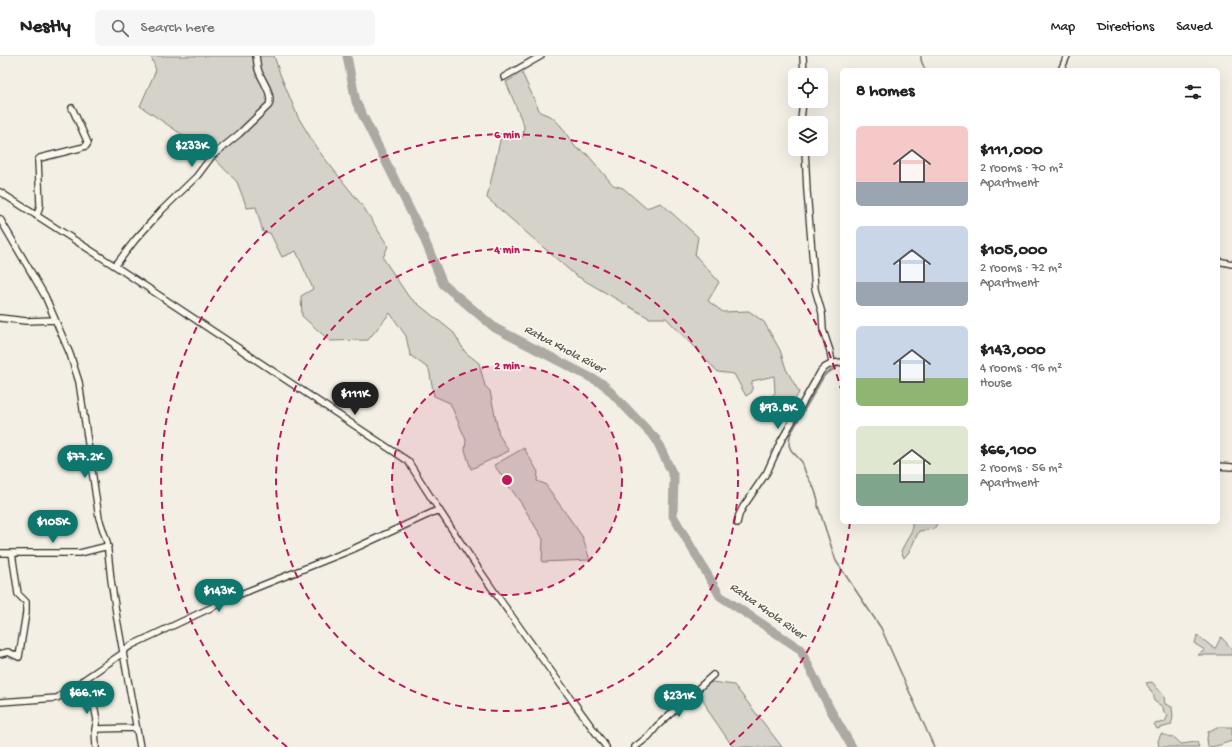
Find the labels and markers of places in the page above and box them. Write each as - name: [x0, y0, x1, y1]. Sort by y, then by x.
- pin: $233K: [164, 134, 220, 168]
- pin: $111K: [327, 382, 383, 416]
- pin: $93.8K: [745, 396, 811, 430]
- pin: $77.2K: [52, 445, 118, 479]
- centre of rings: [500, 473, 514, 487]
- pin: $105K: [25, 510, 81, 544]
- pin: $143K: [191, 579, 247, 613]
- pin: $66.1K: [54, 681, 120, 715]
- pin: $231K: [651, 684, 707, 718]

